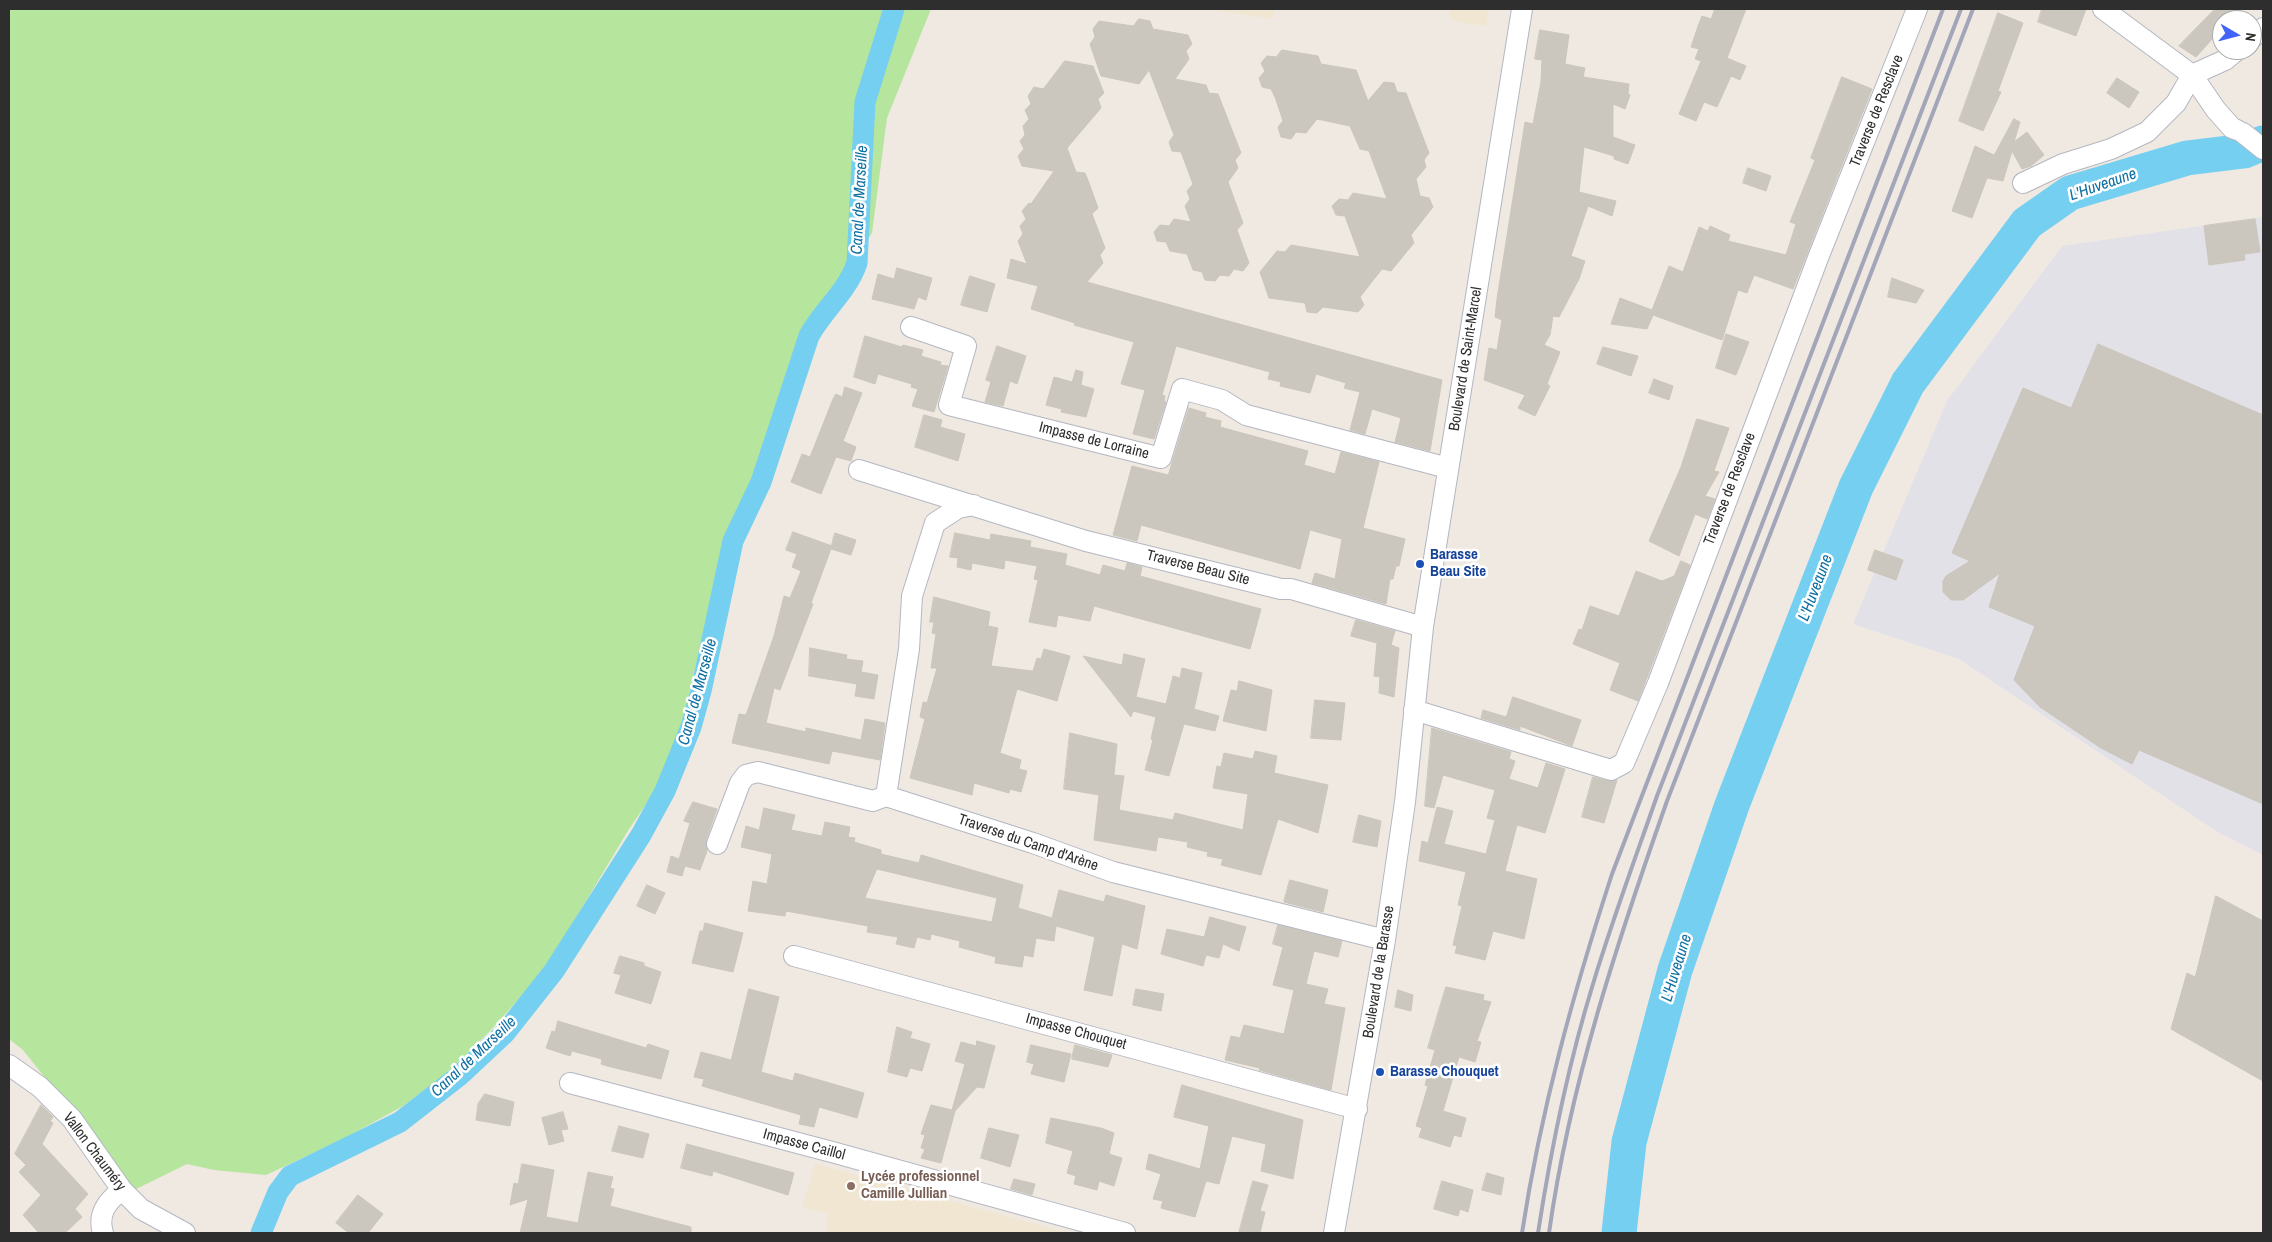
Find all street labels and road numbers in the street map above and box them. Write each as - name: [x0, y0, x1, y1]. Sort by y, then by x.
- street label: Traverse de Resclave: [1846, 52, 1908, 170]
- street label: Boulevard de Saint-Marcel: [1446, 286, 1486, 432]
- street label: Impasse de Lorraine: [1037, 419, 1151, 463]
- street label: Traverse de Resclave: [1700, 430, 1760, 548]
- street label: Traverse Beau Site: [1145, 547, 1251, 589]
- street label: Traverse du Camp d'Arène: [956, 811, 1100, 875]
- street label: Boulevard de la Barasse: [1360, 904, 1398, 1040]
- street label: Impasse Chouquet: [1024, 1010, 1128, 1054]
- street label: Vallon Chauméry: [59, 1109, 129, 1195]
- street label: Impasse Caillol: [761, 1125, 847, 1165]

